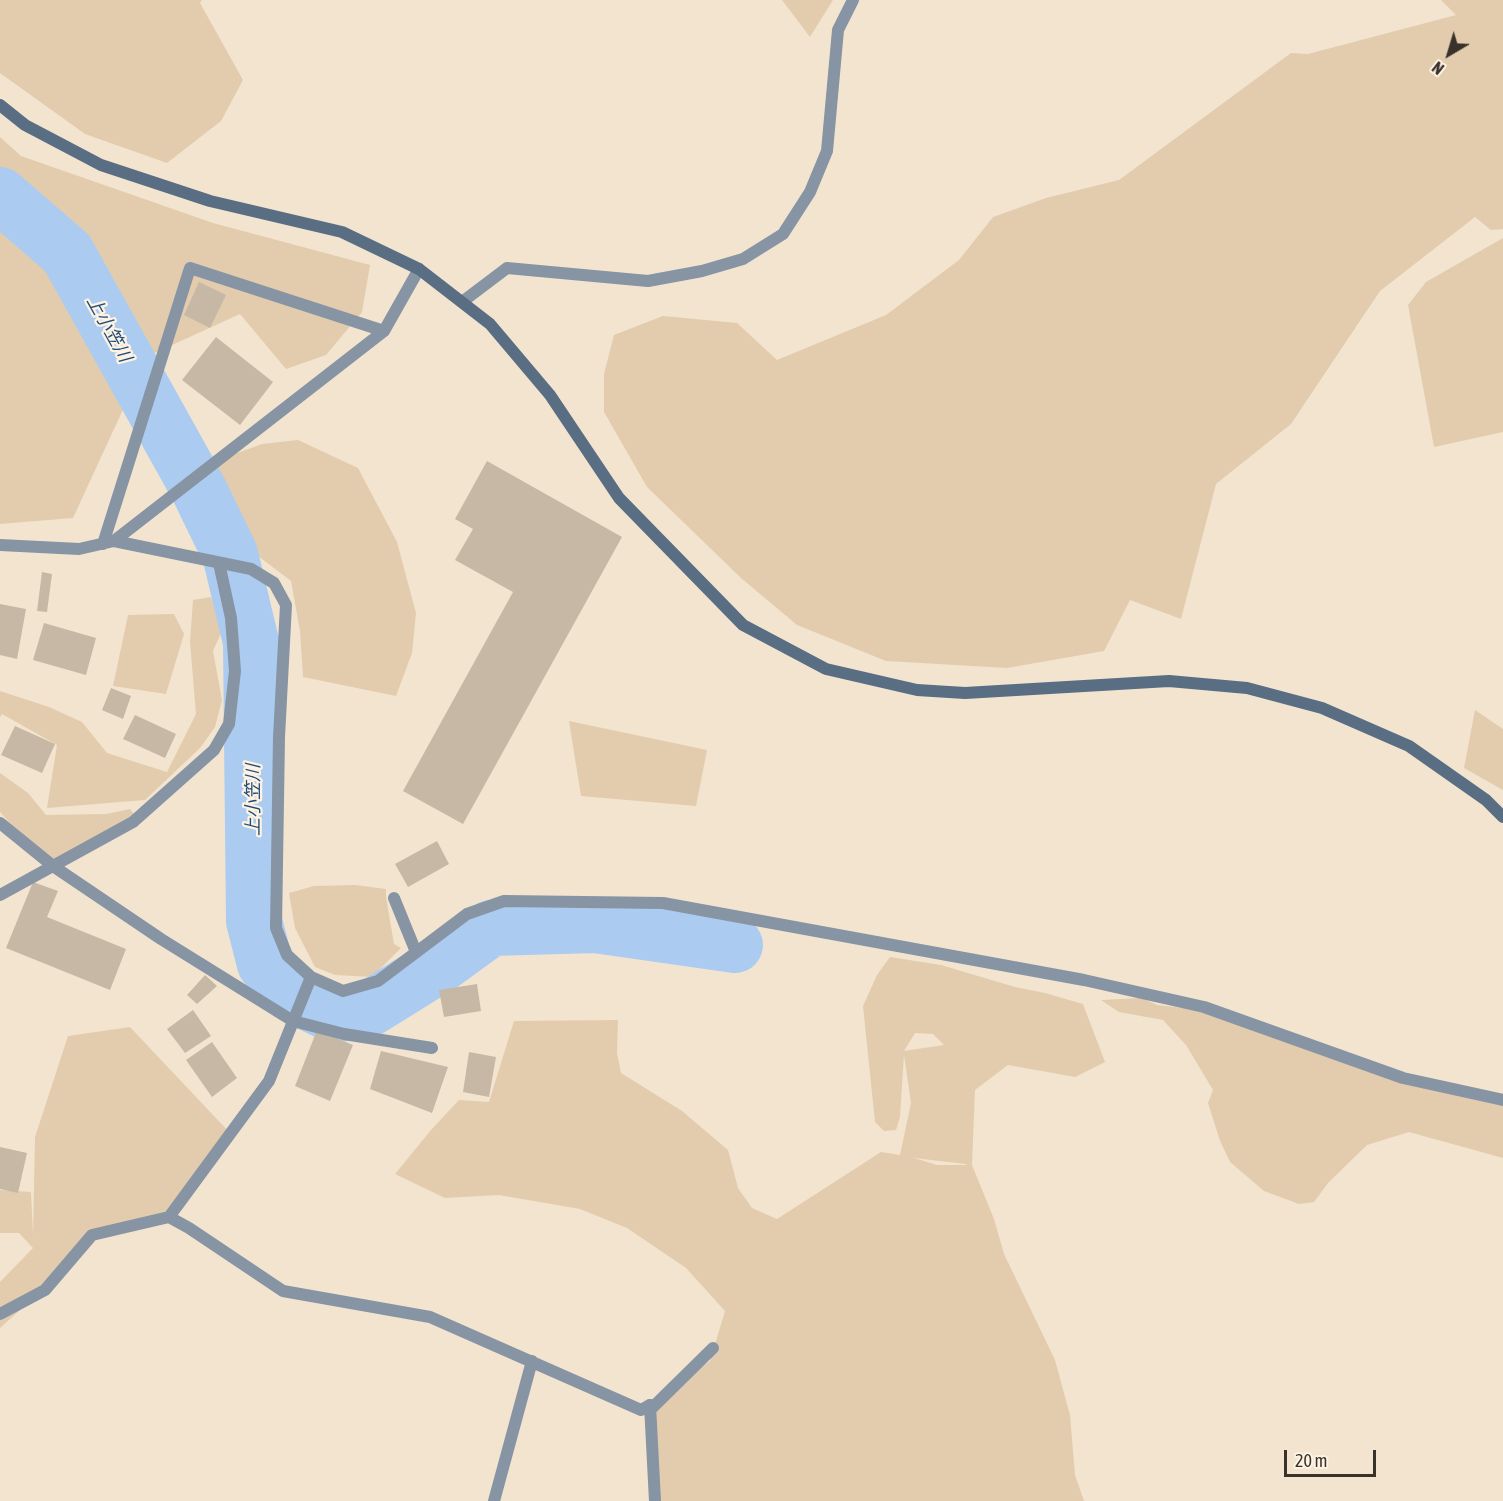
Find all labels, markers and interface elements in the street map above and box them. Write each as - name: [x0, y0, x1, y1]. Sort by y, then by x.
- north arrow: [1419, 24, 1479, 84]
- text: N: [1429, 58, 1447, 78]
- water label: 上小笠川: [82, 292, 136, 366]
- water label: 上小笠川: [242, 764, 264, 836]
- scale bar: [1287, 1438, 1378, 1476]
- text: 20 m: [1295, 1450, 1327, 1471]

